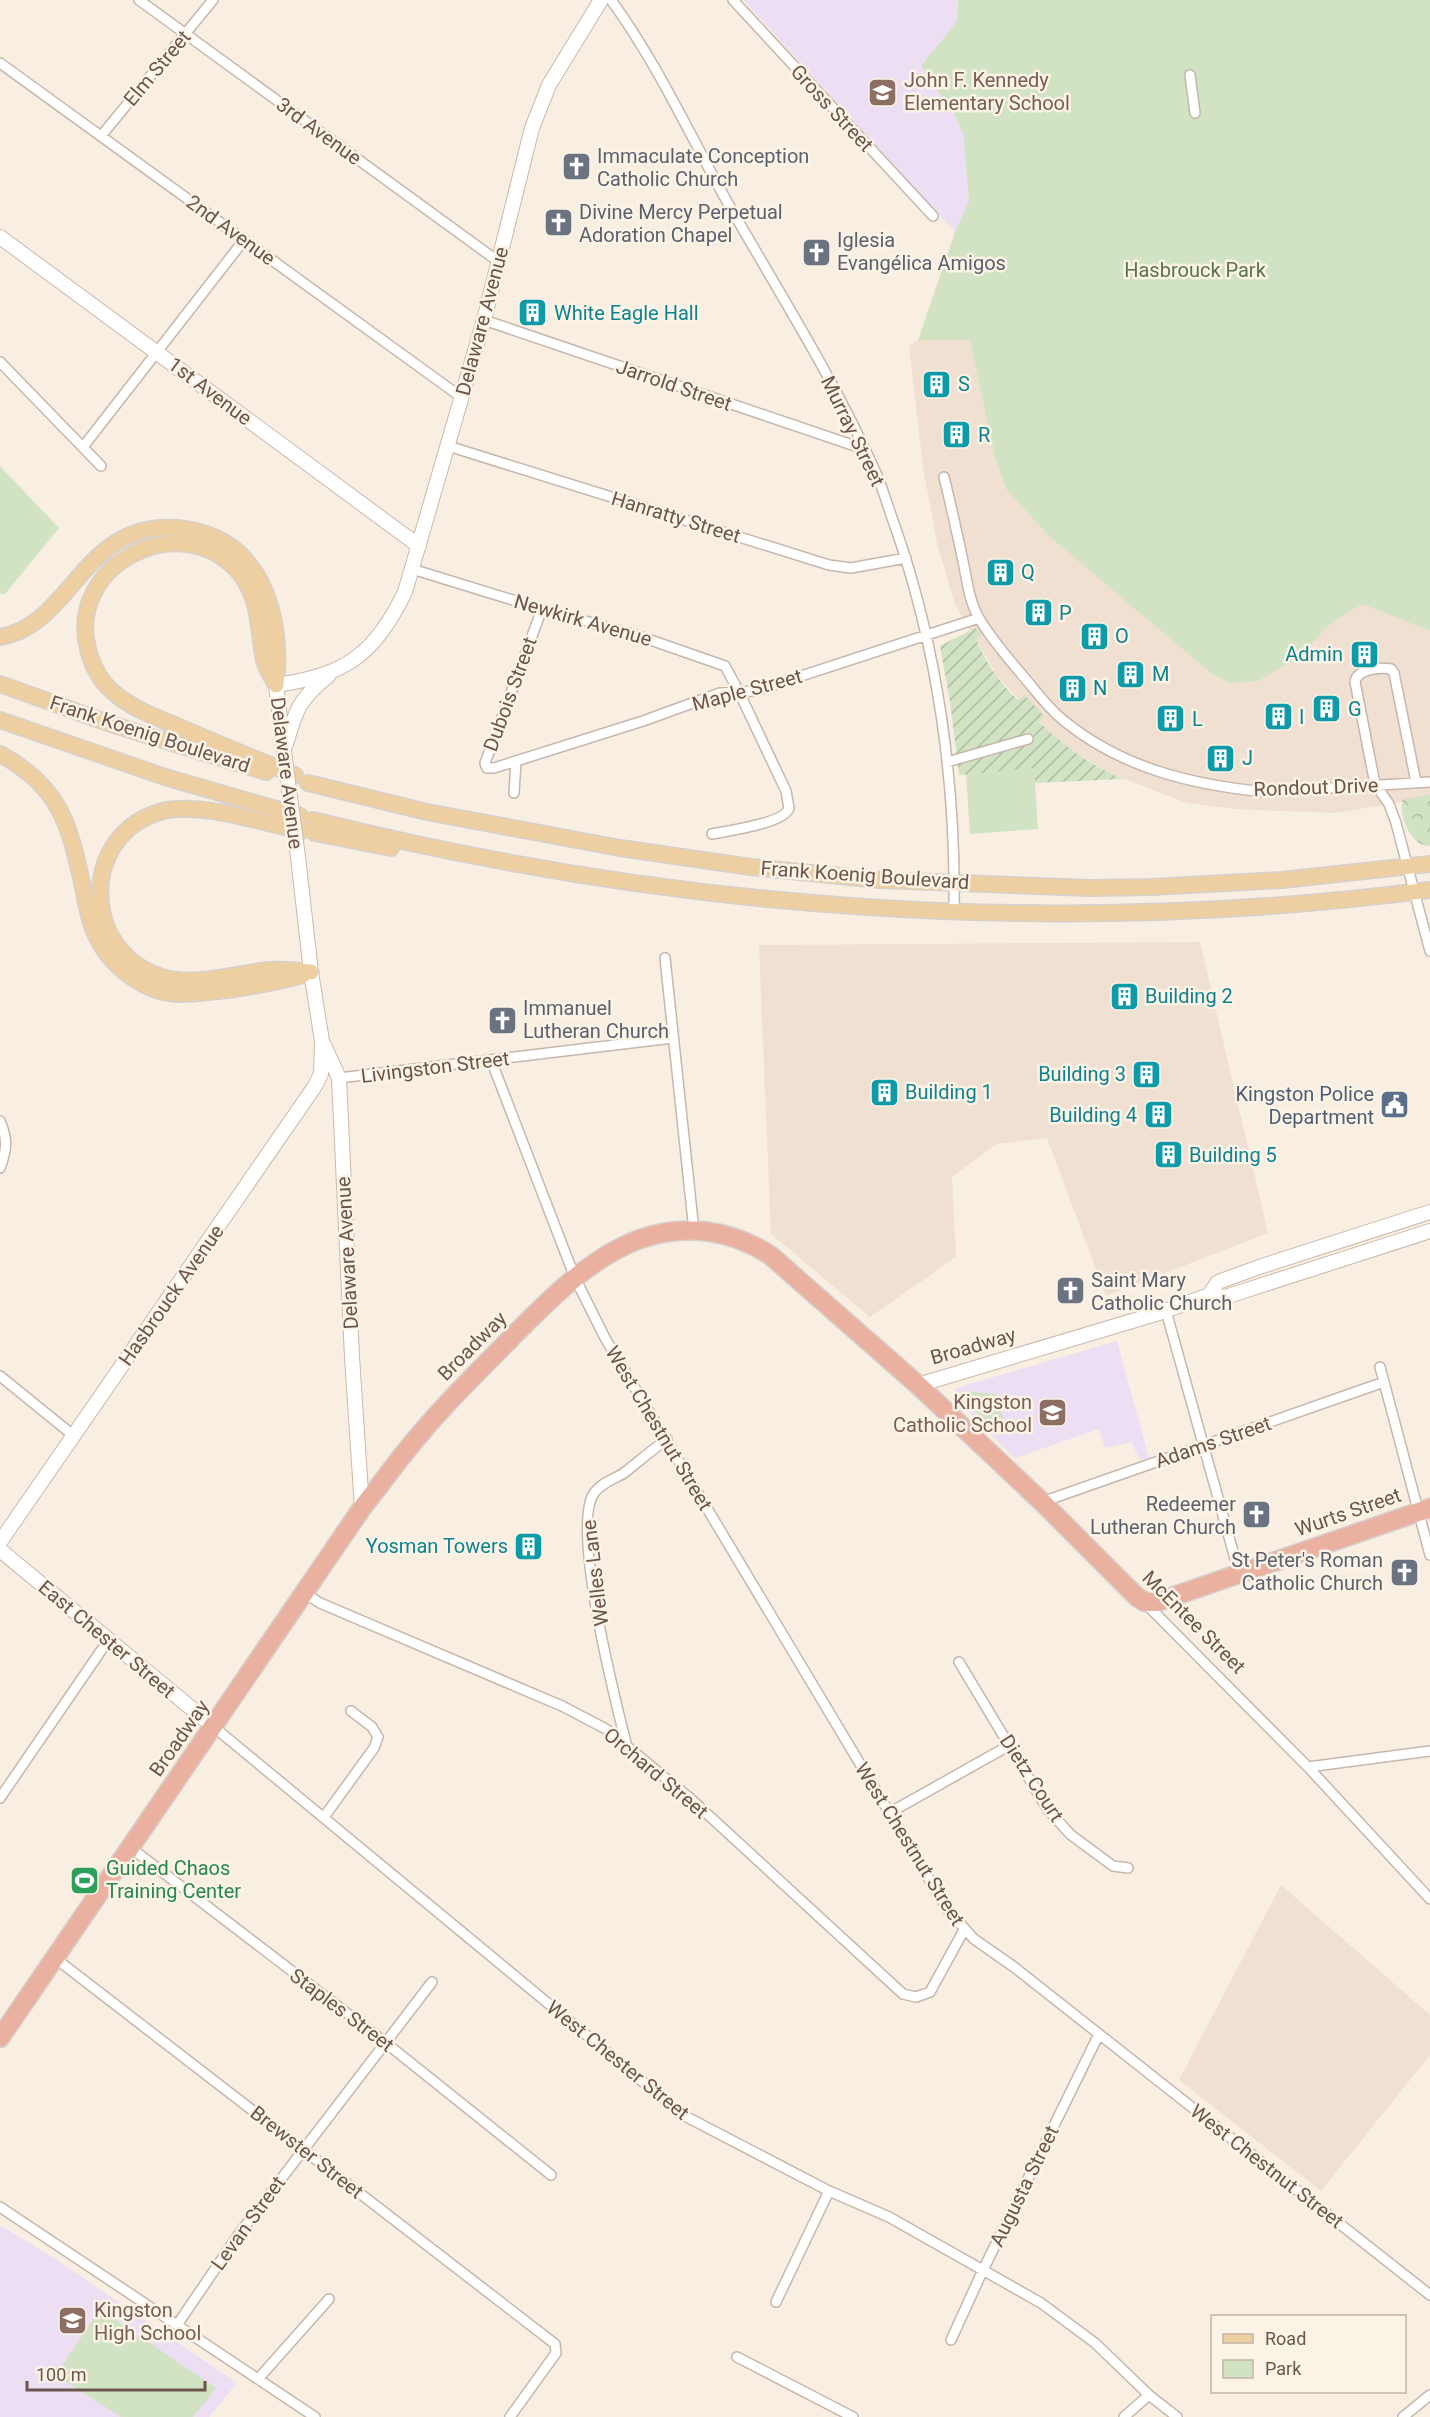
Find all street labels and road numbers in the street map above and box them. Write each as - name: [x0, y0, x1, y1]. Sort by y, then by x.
- street label: Elm Street: [118, 25, 196, 111]
- street label: Gross Street: [786, 60, 878, 156]
- street label: 3rd Avenue: [272, 92, 366, 170]
- street label: 2nd Avenue: [182, 190, 280, 270]
- street label: Delaware Avenue: [451, 244, 513, 398]
- street label: 1st Avenue: [163, 352, 257, 430]
- street label: Jarrold Street: [613, 354, 735, 416]
- street label: Murray Street: [816, 372, 890, 490]
- street label: Hanratty Street: [609, 486, 743, 548]
- street label: Newkirk Avenue: [511, 589, 655, 651]
- street label: Dubois Street: [478, 634, 542, 754]
- street label: Maple Street: [689, 664, 805, 716]
- street label: Frank Koenig Boulevard: [47, 690, 253, 778]
- street label: Delaware Avenue: [266, 696, 308, 850]
- street label: Rondout Drive: [1253, 773, 1379, 801]
- street label: Frank Koenig Boulevard: [760, 856, 970, 894]
- street label: Livingston Street: [359, 1046, 511, 1088]
- street label: Delaware Avenue: [331, 1176, 363, 1330]
- street label: Hasbrouck Avenue: [113, 1220, 229, 1370]
- street label: Broadway: [432, 1306, 512, 1386]
- street label: Broadway: [927, 1322, 1019, 1370]
- street label: West Chestnut Street: [600, 1341, 718, 1515]
- street label: Adams Street: [1152, 1411, 1274, 1473]
- street label: Wurts Street: [1292, 1483, 1404, 1541]
- street label: Welles Lane: [577, 1518, 613, 1628]
- street label: McEntee Street: [1137, 1565, 1251, 1679]
- street label: East Chester Street: [34, 1575, 180, 1703]
- street label: Broadway: [144, 1695, 214, 1781]
- street label: Orchard Street: [599, 1723, 713, 1823]
- street label: Dietz Court: [995, 1730, 1069, 1826]
- street label: West Chestnut Street: [850, 1758, 970, 1930]
- street label: Staples Street: [285, 1963, 399, 2057]
- street label: West Chester Street: [542, 1995, 694, 2125]
- street label: West Chestnut Street: [1186, 2099, 1348, 2233]
- street label: Brewster Street: [246, 2100, 368, 2204]
- street label: Augusta Street: [984, 2122, 1064, 2250]
- street label: Levan Street: [206, 2171, 290, 2275]

